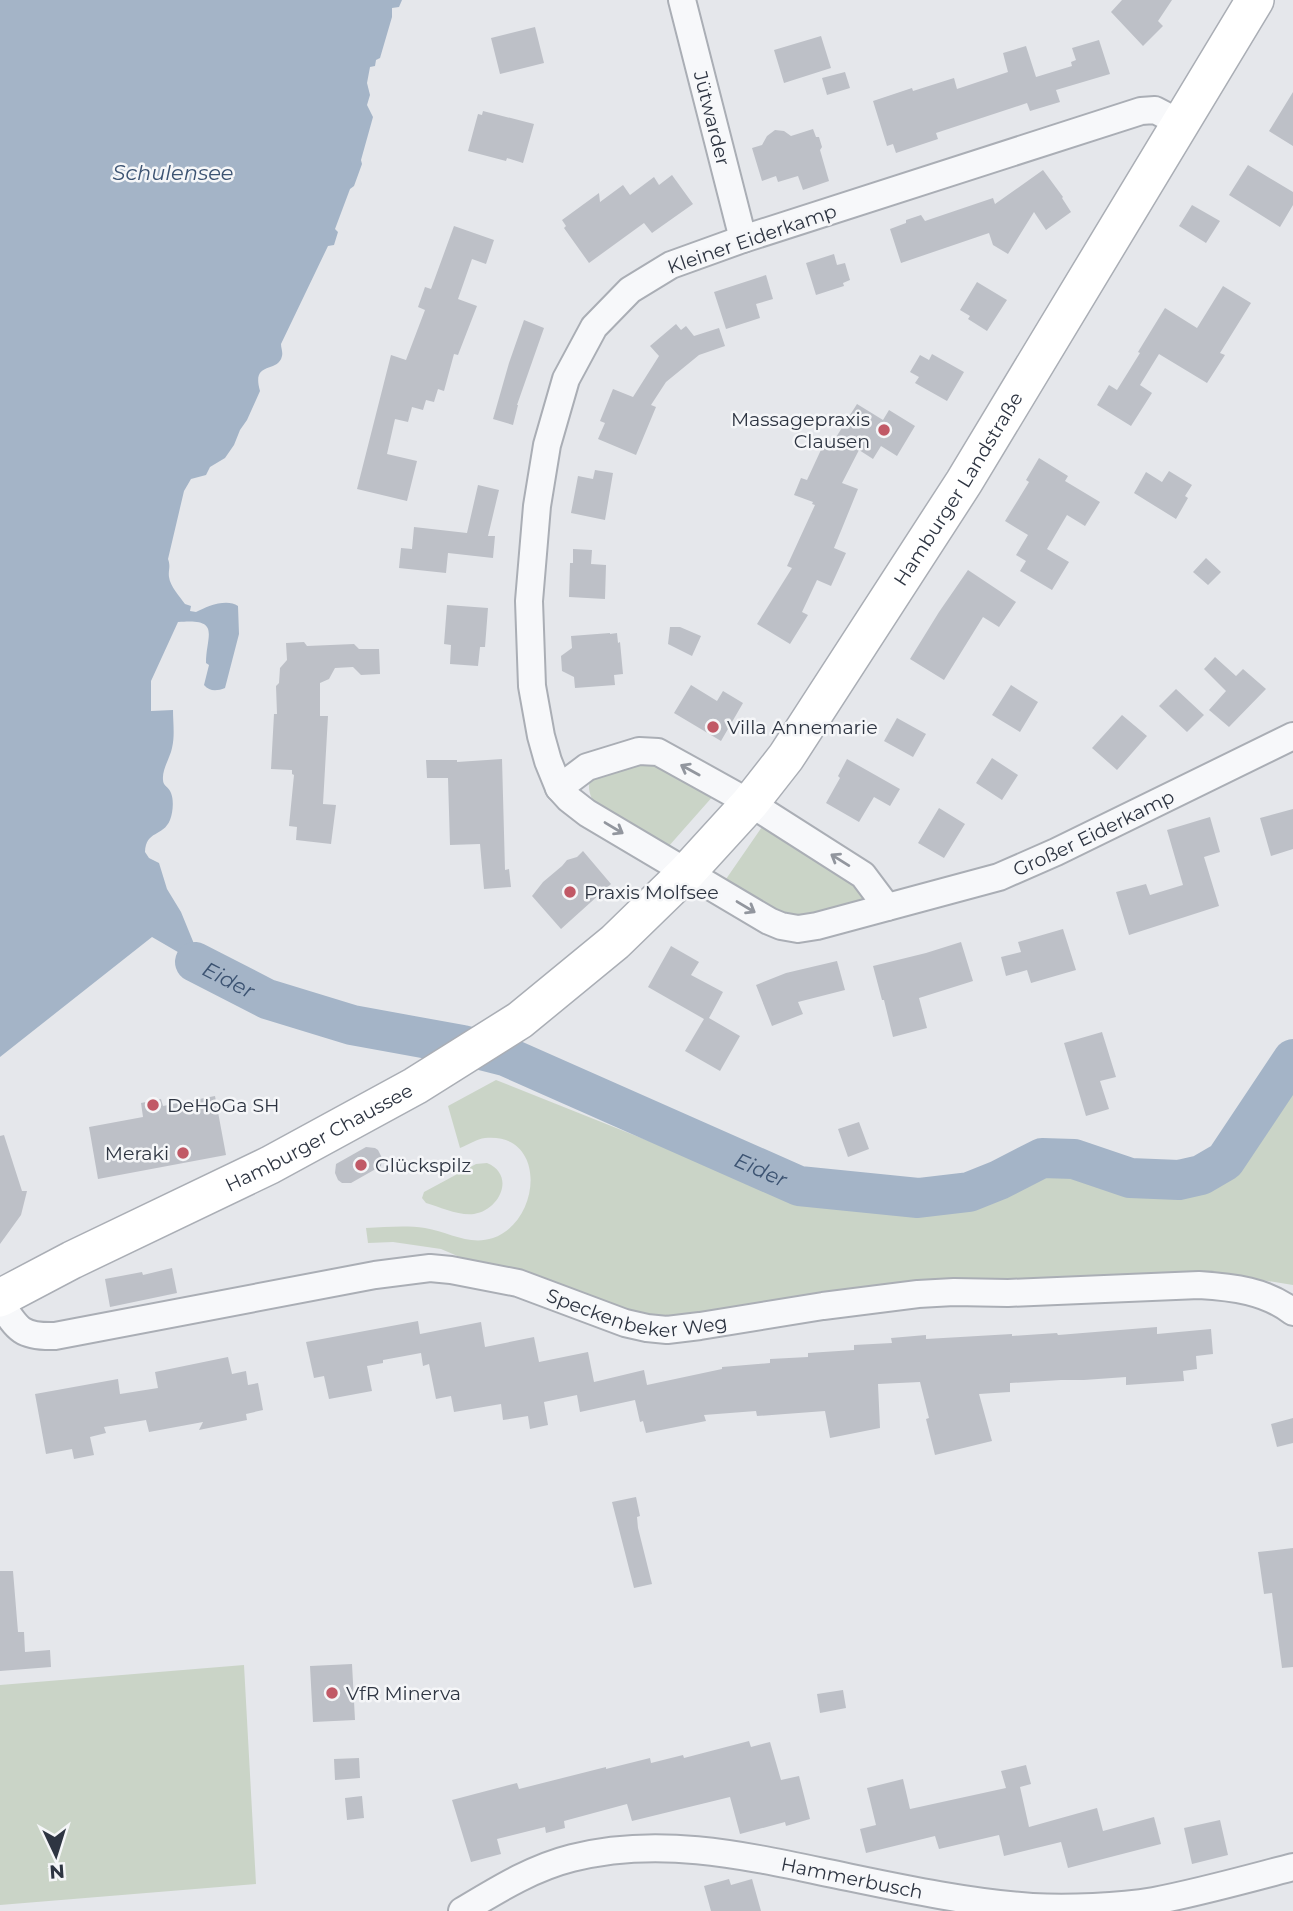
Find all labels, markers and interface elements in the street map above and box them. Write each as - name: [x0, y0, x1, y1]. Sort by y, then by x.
- street label: Jütwarder: [689, 68, 735, 168]
- water label: Schulensee: [112, 160, 234, 185]
- street label: Kleiner Eiderkamp: [664, 199, 840, 279]
- street label: Hamburger Landstraße: [889, 388, 1027, 590]
- place label: Massagepraxis Clausen: [731, 408, 870, 453]
- marker: Massagepraxis Clausen: [876, 422, 892, 438]
- place label: Villa Annemarie: [727, 716, 878, 739]
- marker: Villa Annemarie: [705, 719, 721, 735]
- one-way arrow: [680, 763, 701, 776]
- street label: Großer Eiderkamp: [1009, 784, 1178, 881]
- one-way arrow: [603, 822, 623, 836]
- one-way arrow: [831, 853, 850, 867]
- place label: Praxis Molfsee: [584, 881, 719, 904]
- marker: Praxis Molfsee: [562, 884, 578, 900]
- one-way arrow: [735, 900, 755, 914]
- water label: Eider: [199, 956, 260, 1003]
- street label: Hamburger Chaussee: [221, 1078, 416, 1196]
- place label: DeHoGa SH: [167, 1094, 280, 1117]
- marker: DeHoGa SH: [145, 1097, 161, 1113]
- place label: Meraki: [105, 1142, 169, 1165]
- marker: Meraki: [175, 1145, 191, 1161]
- water label: Eider: [731, 1147, 792, 1192]
- place label: Glückspilz: [375, 1154, 471, 1177]
- marker: Glückspilz: [353, 1157, 369, 1173]
- street label: Speckenbeker Weg: [544, 1283, 729, 1342]
- place label: VfR Minerva: [346, 1682, 461, 1705]
- marker: VfR Minerva: [324, 1685, 340, 1701]
- north arrow: [21, 1820, 91, 1890]
- street label: Hammerbusch: [779, 1852, 925, 1903]
- text: N: [49, 1859, 66, 1883]

